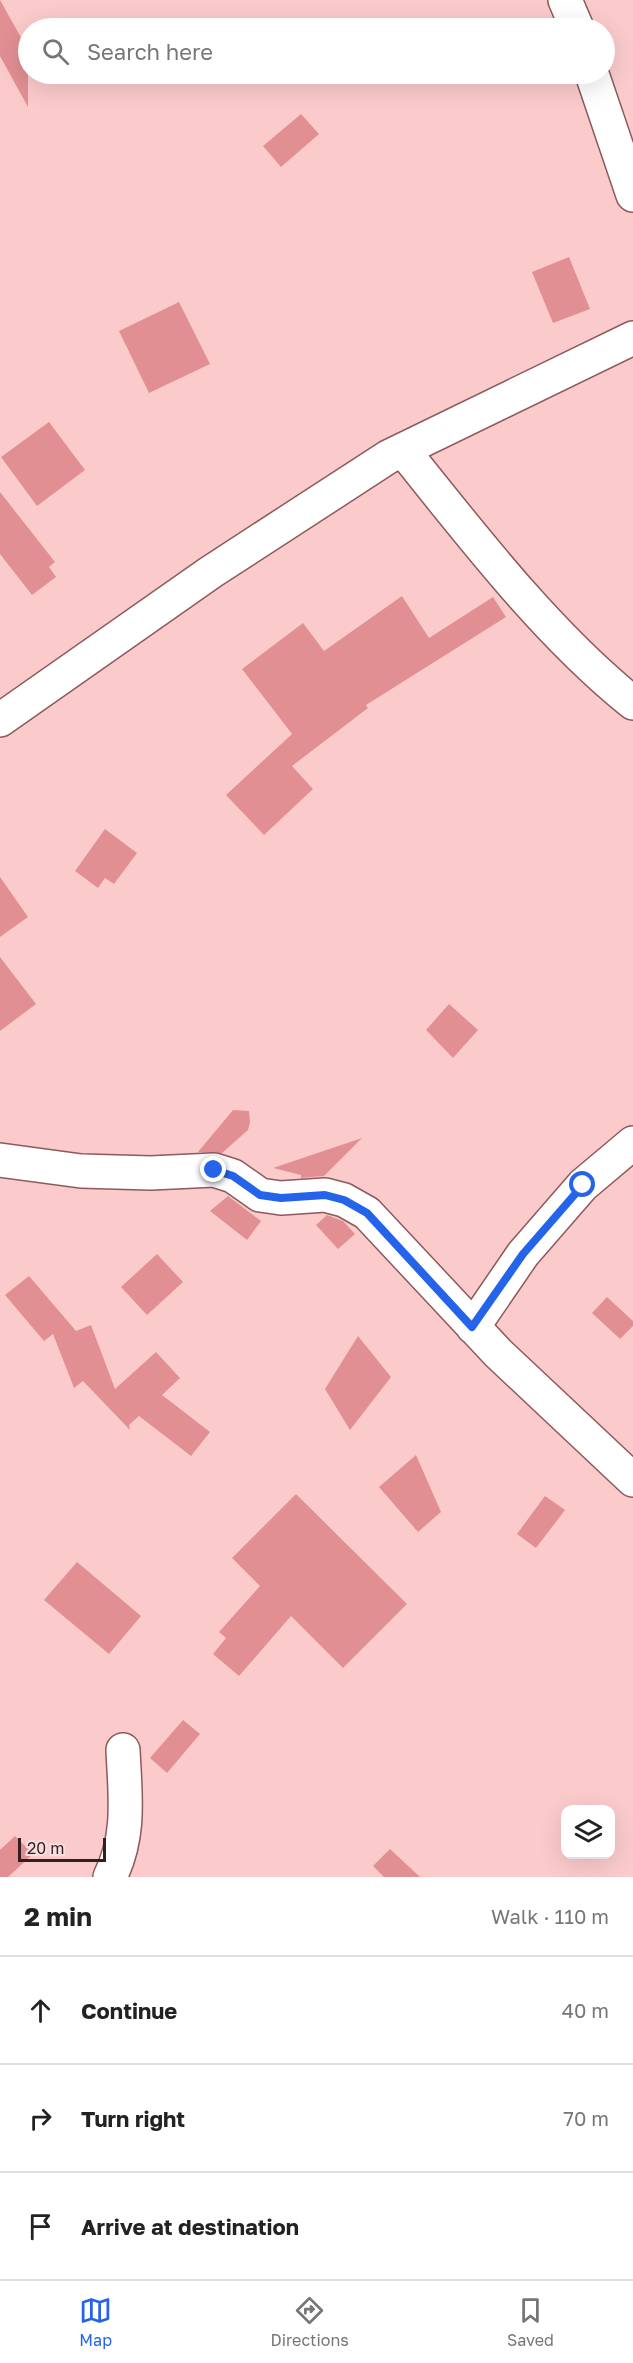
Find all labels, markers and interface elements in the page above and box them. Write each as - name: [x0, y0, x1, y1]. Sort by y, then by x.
- search box: [18, 18, 615, 84]
- icon: search: [39, 35, 72, 68]
- text: Search here: [87, 38, 213, 65]
- route end: [200, 1156, 226, 1182]
- route start: [569, 1171, 595, 1197]
- map controls: [561, 1805, 615, 1859]
- button: layers: [561, 1805, 615, 1859]
- scale bar: [18, 1835, 106, 1862]
- text: 20 m: [27, 1838, 64, 1858]
- text: 2 min: [24, 1901, 92, 1932]
- text: Walk · 110 m: [491, 1904, 609, 1928]
- icon: ahead: [24, 1994, 57, 2027]
- text: Continue: [81, 1997, 177, 2024]
- text: 40 m: [562, 1998, 609, 2022]
- icon: right: [24, 2102, 57, 2135]
- text: Turn right: [81, 2105, 185, 2132]
- text: 70 m: [563, 2106, 609, 2130]
- icon: arrive: [24, 2210, 57, 2243]
- text: Arrive at destination: [81, 2213, 299, 2240]
- tab: Map: [79, 2294, 112, 2350]
- tab: Directions: [271, 2294, 349, 2350]
- tab: Saved: [507, 2294, 554, 2350]

